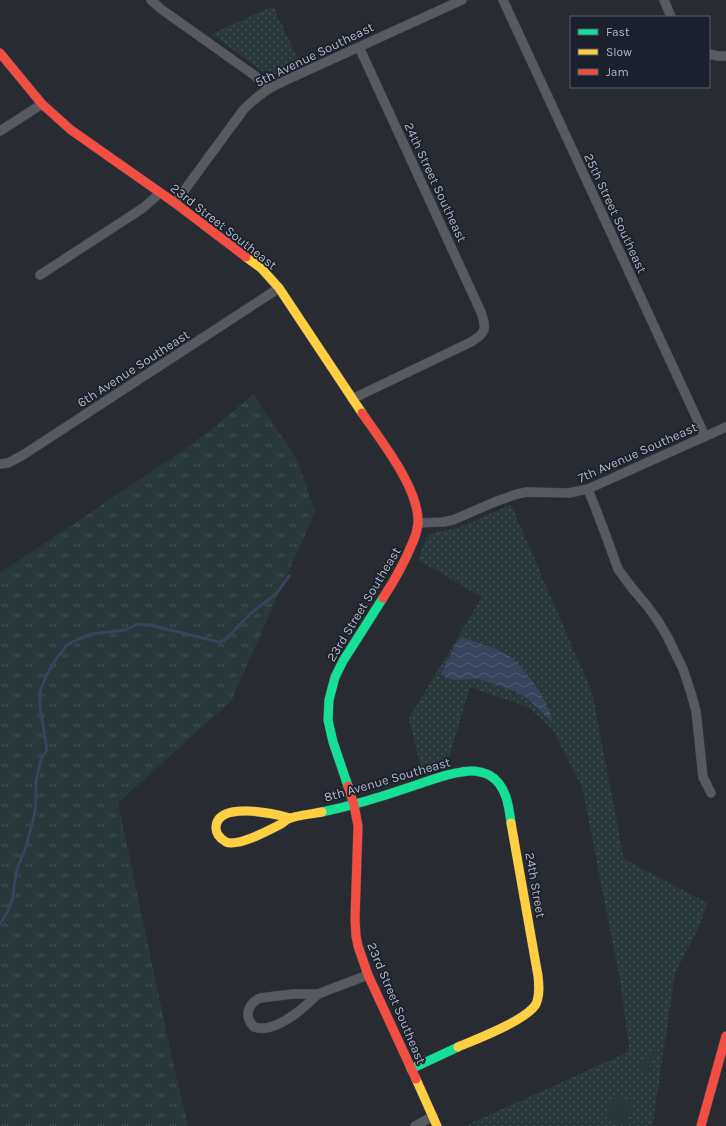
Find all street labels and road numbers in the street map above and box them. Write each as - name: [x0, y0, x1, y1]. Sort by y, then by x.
- street label: 5th Avenue Southeast: [252, 19, 376, 90]
- street label: 24th Street Southeast: [401, 120, 470, 245]
- street label: 25th Street Southeast: [581, 151, 650, 276]
- street label: 23rd Street Southeast: [168, 180, 280, 273]
- street label: 6th Avenue Southeast: [75, 327, 192, 410]
- street label: 7th Avenue Southeast: [575, 419, 699, 486]
- street label: 23rd Street Southeast: [323, 544, 404, 664]
- street label: 8th Avenue Southeast: [322, 754, 452, 805]
- street label: 24th Street: [522, 851, 549, 919]
- street label: 23rd Street Southeast: [364, 940, 429, 1066]

